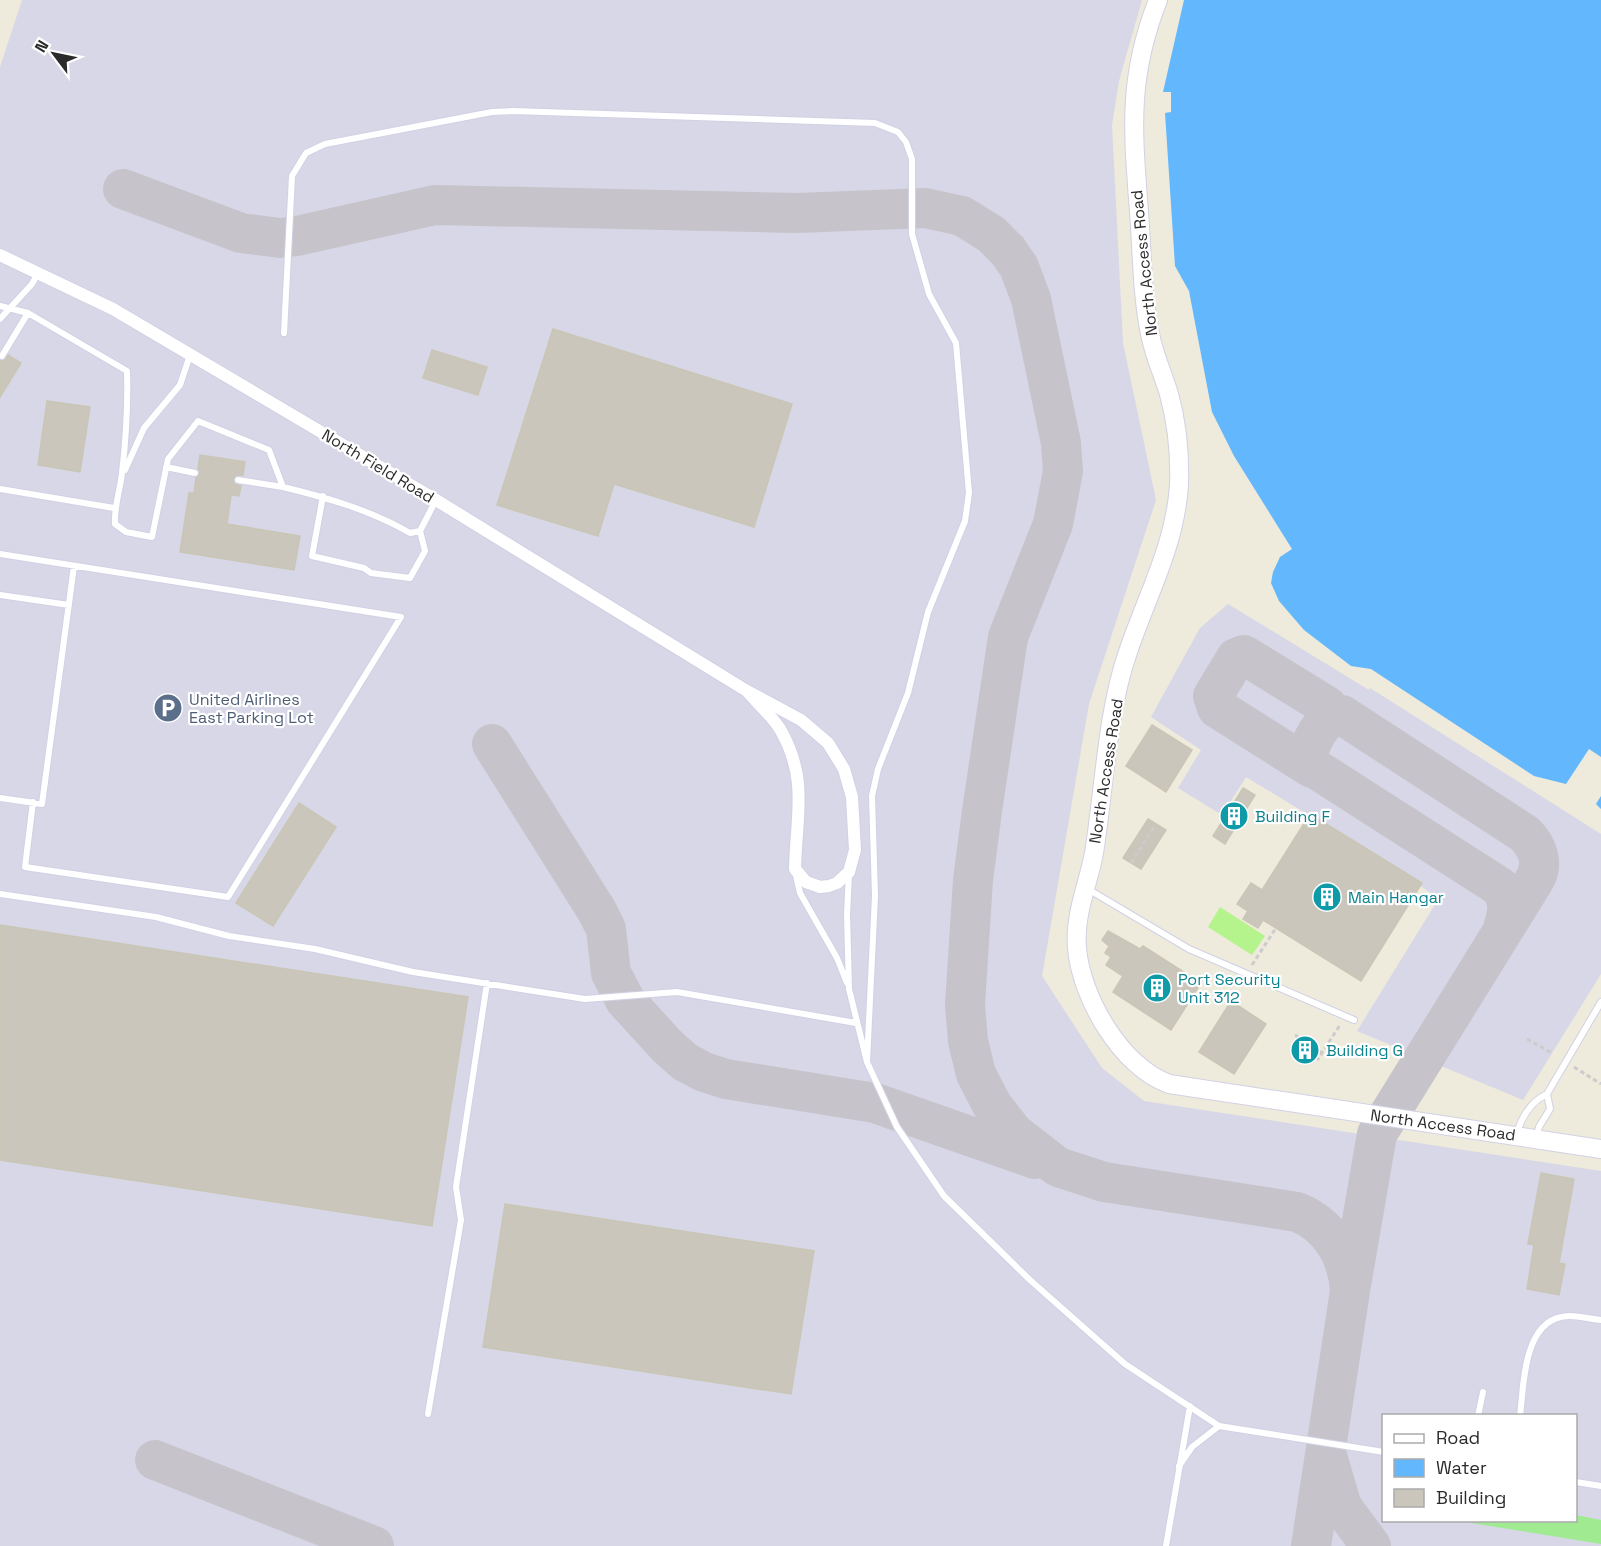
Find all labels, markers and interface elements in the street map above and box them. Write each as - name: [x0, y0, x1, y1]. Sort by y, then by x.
- north arrow: [24, 24, 84, 84]
- text: N: [30, 36, 53, 56]
- street label: North Access Road: [1126, 189, 1162, 337]
- street label: North Field Road: [318, 424, 438, 508]
- place label: United Airlines East Parking Lot: [189, 689, 314, 728]
- parking icon: United Airlines East Parking Lot: [152, 692, 184, 724]
- street label: North Access Road: [1084, 697, 1128, 845]
- building icon: Building F: [1218, 800, 1250, 832]
- place label: Building F: [1255, 806, 1331, 827]
- building icon: Main Hangar: [1311, 881, 1343, 913]
- place label: Main Hangar: [1348, 887, 1444, 908]
- place label: Port Security Unit 312: [1178, 969, 1280, 1008]
- building icon: Port Security Unit 312: [1141, 972, 1173, 1004]
- building icon: Building G: [1289, 1034, 1321, 1066]
- place label: Building G: [1326, 1040, 1403, 1061]
- street label: North Access Road: [1369, 1104, 1517, 1146]
- legend: [1382, 1414, 1577, 1522]
- text: Road: [1436, 1426, 1480, 1449]
- text: Water: [1436, 1456, 1487, 1479]
- text: Building: [1436, 1486, 1506, 1509]

